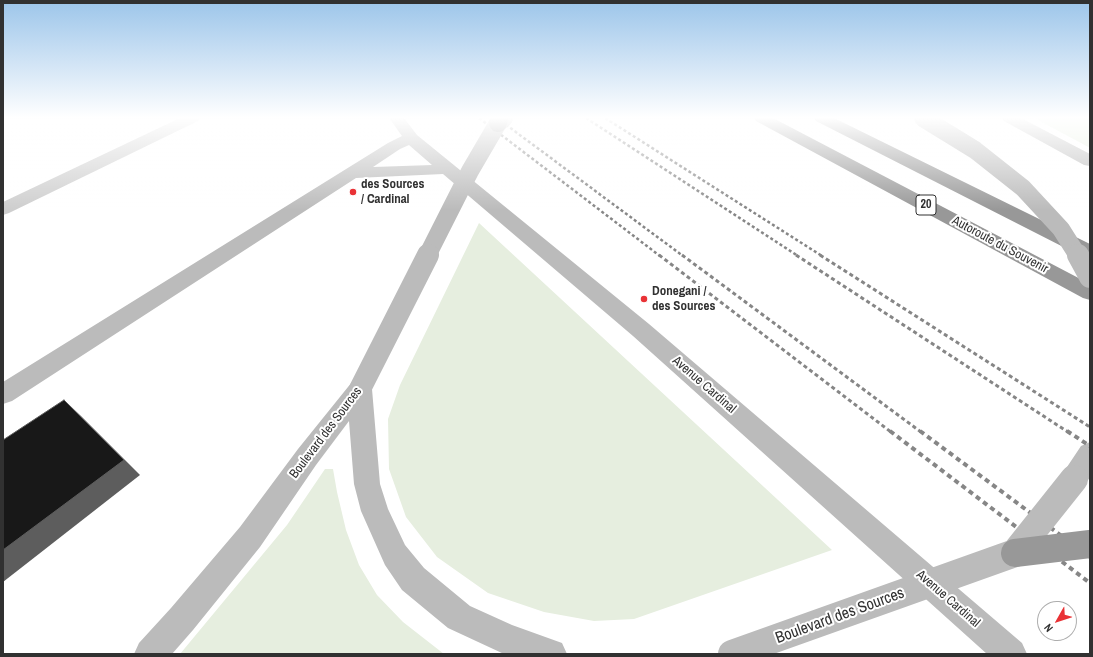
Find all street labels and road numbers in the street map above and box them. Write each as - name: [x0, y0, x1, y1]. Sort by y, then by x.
- road number: 20: [916, 195, 936, 215]
- street label: Autoroute du Souvenir: [949, 213, 1051, 277]
- street label: Avenue Cardinal: [669, 353, 739, 417]
- street label: Boulevard des Sources: [287, 384, 365, 482]
- street label: Avenue Cardinal: [913, 567, 983, 631]
- street label: Boulevard des Sources: [773, 584, 907, 648]

